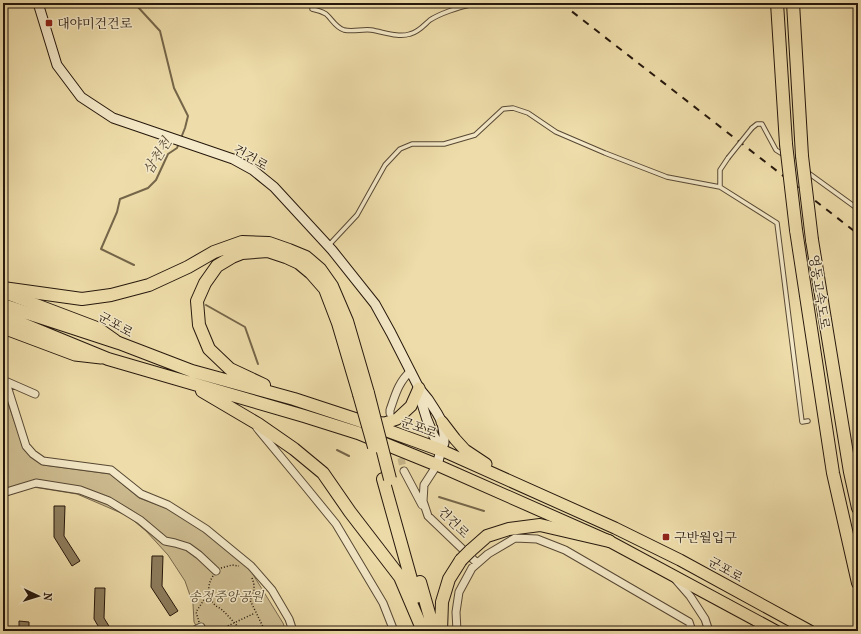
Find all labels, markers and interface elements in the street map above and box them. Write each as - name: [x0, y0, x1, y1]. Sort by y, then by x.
- place label: 대야미건건로: [57, 16, 133, 31]
- marker: 대야미건건로: [44, 18, 54, 28]
- water label: 삼천천: [139, 133, 176, 178]
- street label: 건건로: [231, 142, 271, 174]
- street label: 영동고속도로: [806, 254, 833, 331]
- street label: 군포로: [96, 309, 136, 340]
- street label: 군포로: [399, 414, 440, 441]
- street label: 건건로: [435, 504, 473, 541]
- place label: 구반월입구: [674, 530, 737, 545]
- marker: 구반월입구: [661, 532, 671, 542]
- street label: 군포로: [706, 554, 746, 585]
- north arrow: [18, 576, 58, 616]
- park label: 송정중앙공원: [188, 589, 265, 604]
- text: N: [41, 592, 54, 602]

